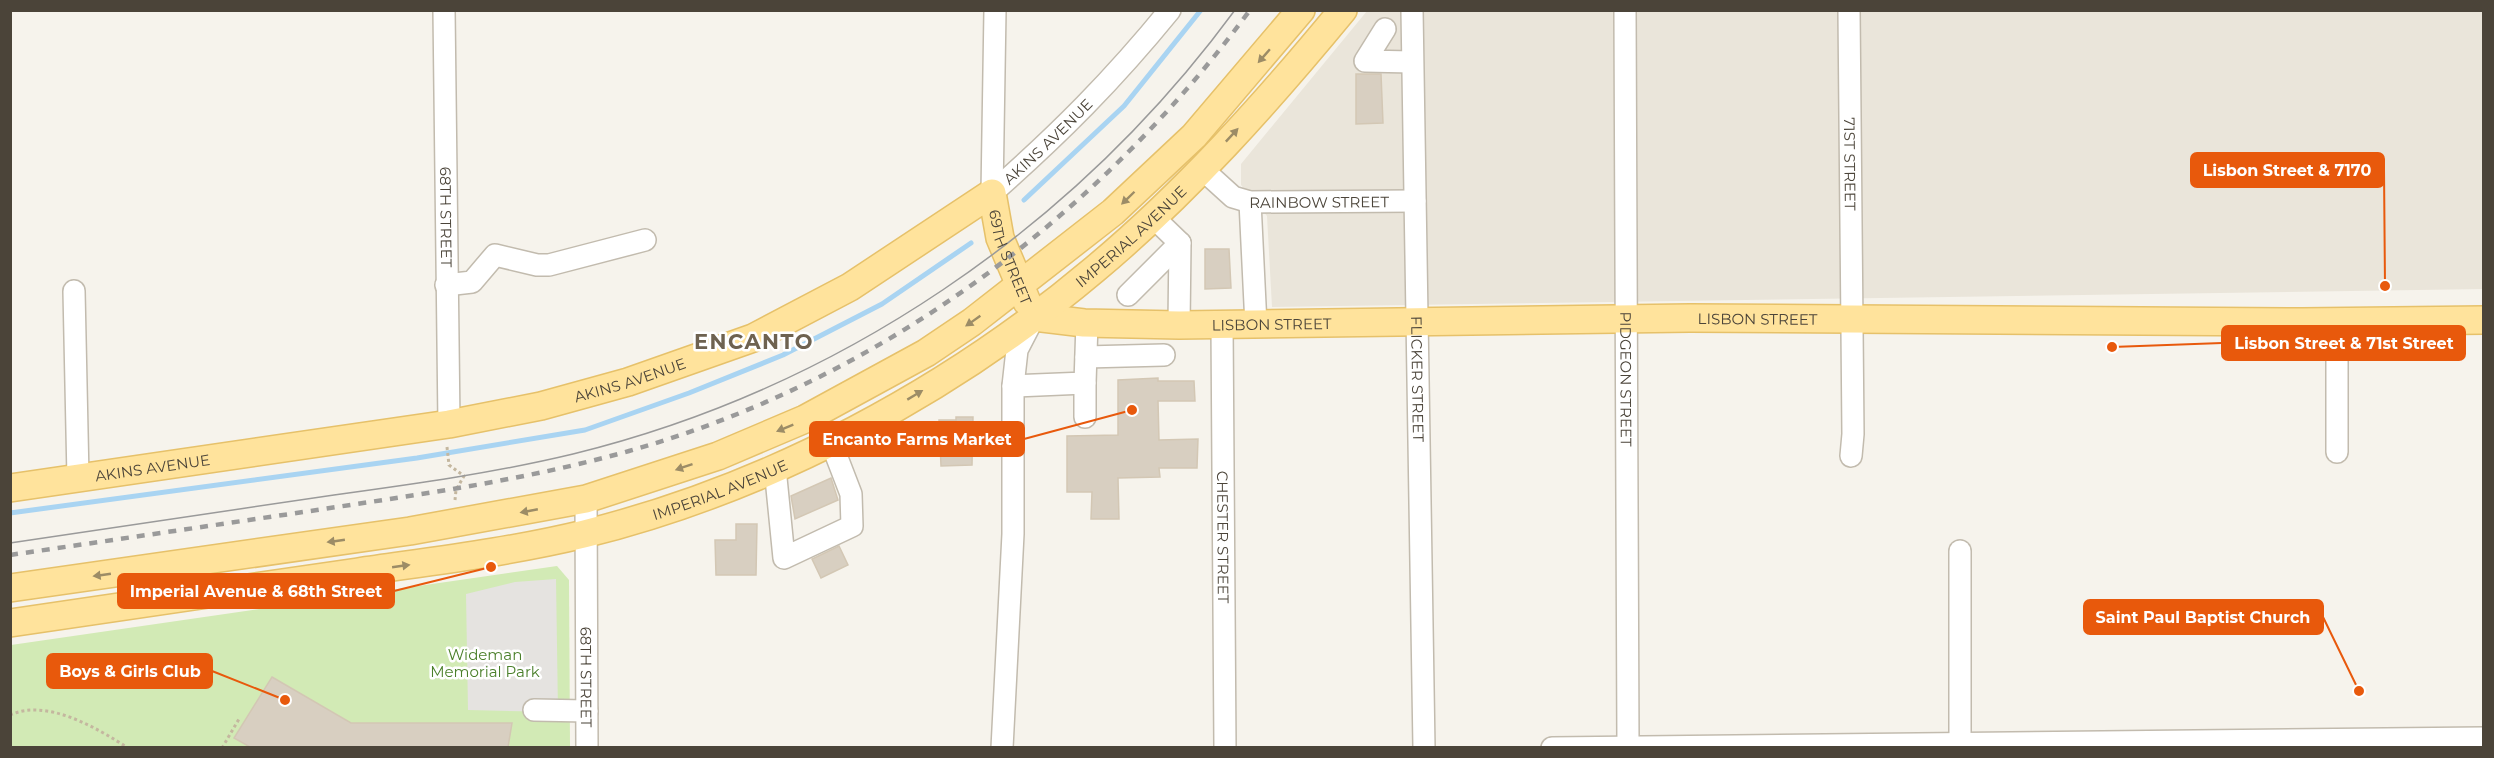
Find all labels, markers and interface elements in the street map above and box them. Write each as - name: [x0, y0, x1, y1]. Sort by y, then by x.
- one-way arrow: [1258, 48, 1271, 63]
- street label: AKINS AVENUE: [999, 94, 1096, 188]
- street label: 71ST STREET: [1841, 117, 1860, 211]
- one-way arrow: [1224, 129, 1238, 143]
- callout: Lisbon Street & 7170: [2191, 153, 2384, 187]
- text: Lisbon Street & 7170: [2203, 161, 2371, 180]
- street label: 68TH STREET: [436, 167, 457, 268]
- street label: IMPERIAL AVENUE: [1071, 181, 1190, 291]
- one-way arrow: [1121, 191, 1136, 205]
- street label: RAINBOW STREET: [1249, 192, 1389, 212]
- street label: 69TH STREET: [986, 208, 1037, 308]
- street label: LISBON STREET: [1698, 309, 1818, 328]
- street label: PIDGEON STREET: [1617, 311, 1636, 447]
- street label: LISBON STREET: [1212, 313, 1332, 334]
- one-way arrow: [965, 315, 980, 327]
- street label: FLICKER STREET: [1407, 316, 1429, 443]
- callout: Lisbon Street & 71st Street: [2222, 326, 2465, 360]
- district label: ENCANTO: [694, 329, 814, 354]
- text: Lisbon Street & 71st Street: [2234, 334, 2454, 353]
- street label: AKINS AVENUE: [572, 353, 688, 406]
- one-way arrow: [907, 390, 923, 401]
- callout: Encanto Farms Market: [810, 422, 1024, 456]
- one-way arrow: [776, 424, 794, 433]
- text: Encanto Farms Market: [822, 430, 1012, 449]
- street label: AKINS AVENUE: [94, 449, 211, 485]
- street label: IMPERIAL AVENUE: [650, 455, 790, 524]
- one-way arrow: [675, 463, 693, 473]
- street label: CHESTER STREET: [1214, 471, 1233, 604]
- one-way arrow: [519, 506, 538, 515]
- one-way arrow: [327, 537, 346, 546]
- one-way arrow: [391, 561, 410, 570]
- one-way arrow: [92, 570, 111, 579]
- callout: Imperial Avenue & 68th Street: [118, 574, 394, 608]
- text: Imperial Avenue & 68th Street: [130, 582, 382, 601]
- callout: Saint Paul Baptist Church: [2084, 600, 2323, 634]
- text: Saint Paul Baptist Church: [2096, 608, 2310, 627]
- street label: 68TH STREET: [577, 627, 596, 728]
- park label: Wideman Memorial Park: [430, 645, 540, 681]
- callout: Boys & Girls Club: [47, 654, 212, 688]
- text: Boys & Girls Club: [59, 662, 201, 681]

